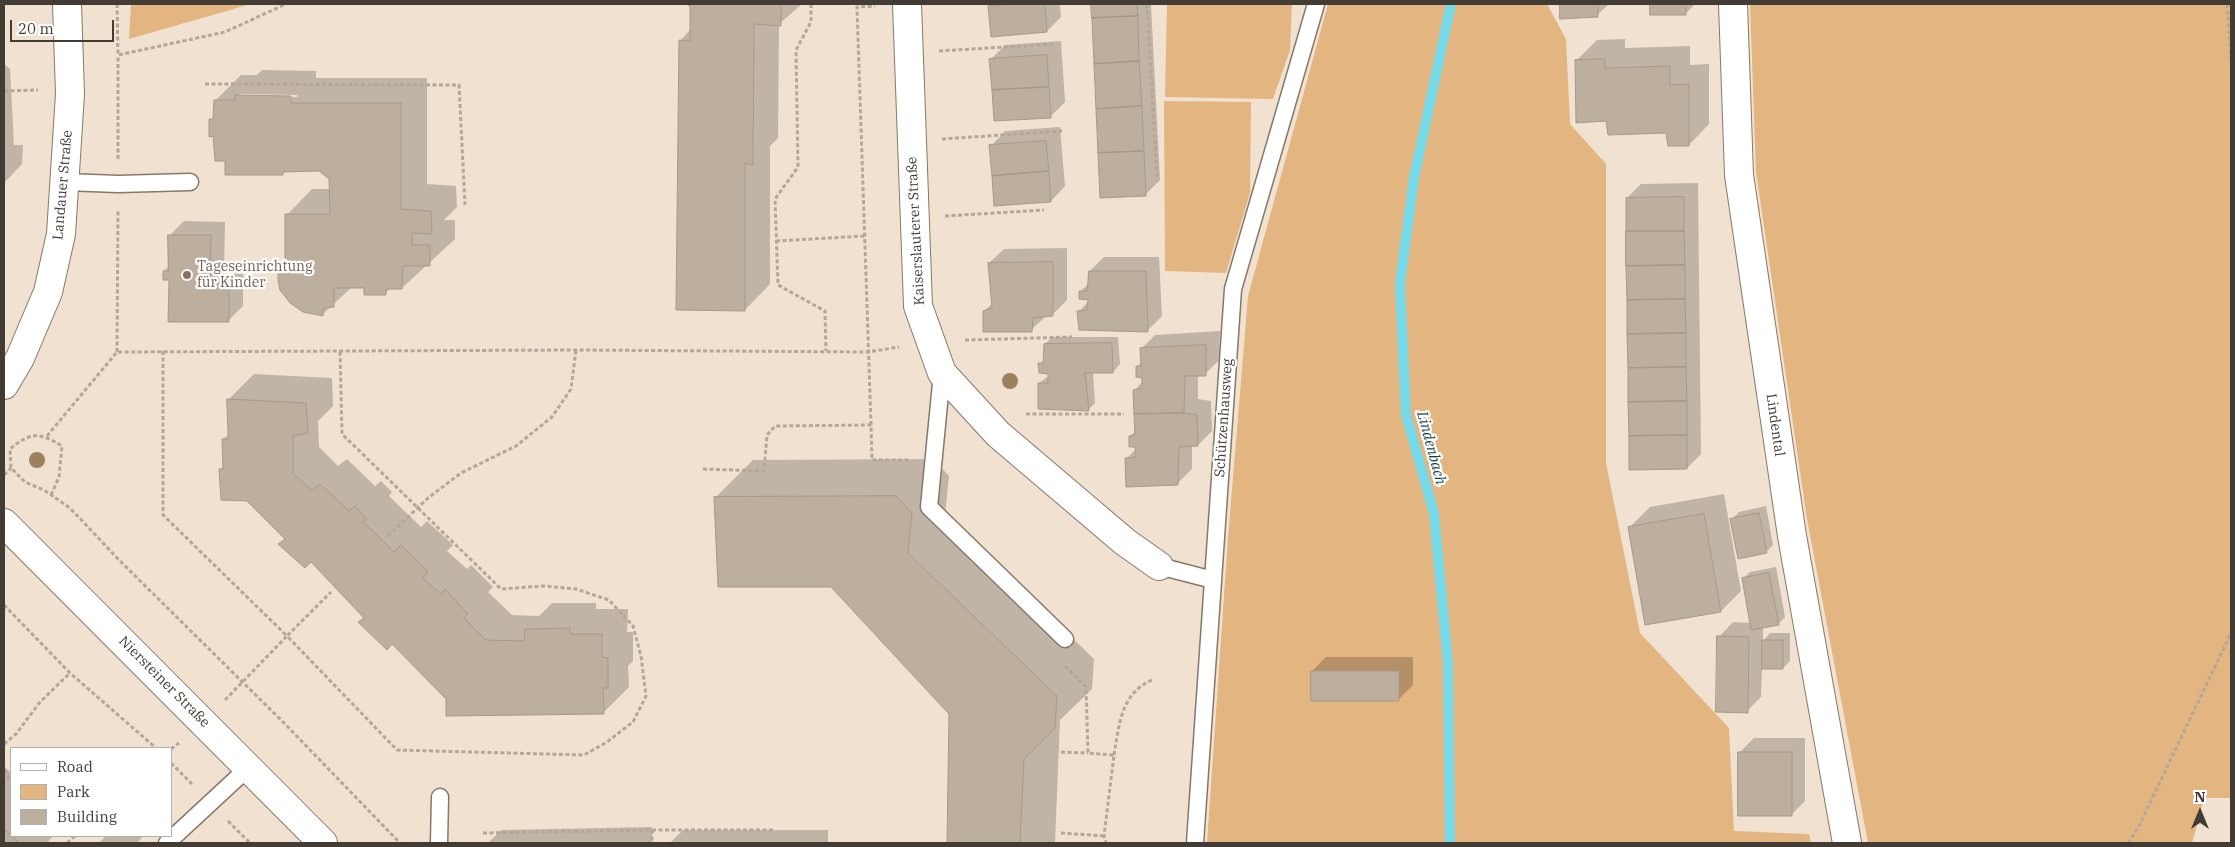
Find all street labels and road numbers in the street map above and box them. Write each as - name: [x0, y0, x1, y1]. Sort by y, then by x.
- street label: Landauer Straße: [50, 129, 76, 241]
- street label: Kaiserslauterer Straße: [904, 156, 928, 306]
- street label: Schützenhausweg: [1211, 358, 1237, 478]
- street label: Lindental: [1762, 392, 1788, 458]
- street label: Niersteiner Straße: [115, 633, 213, 731]

